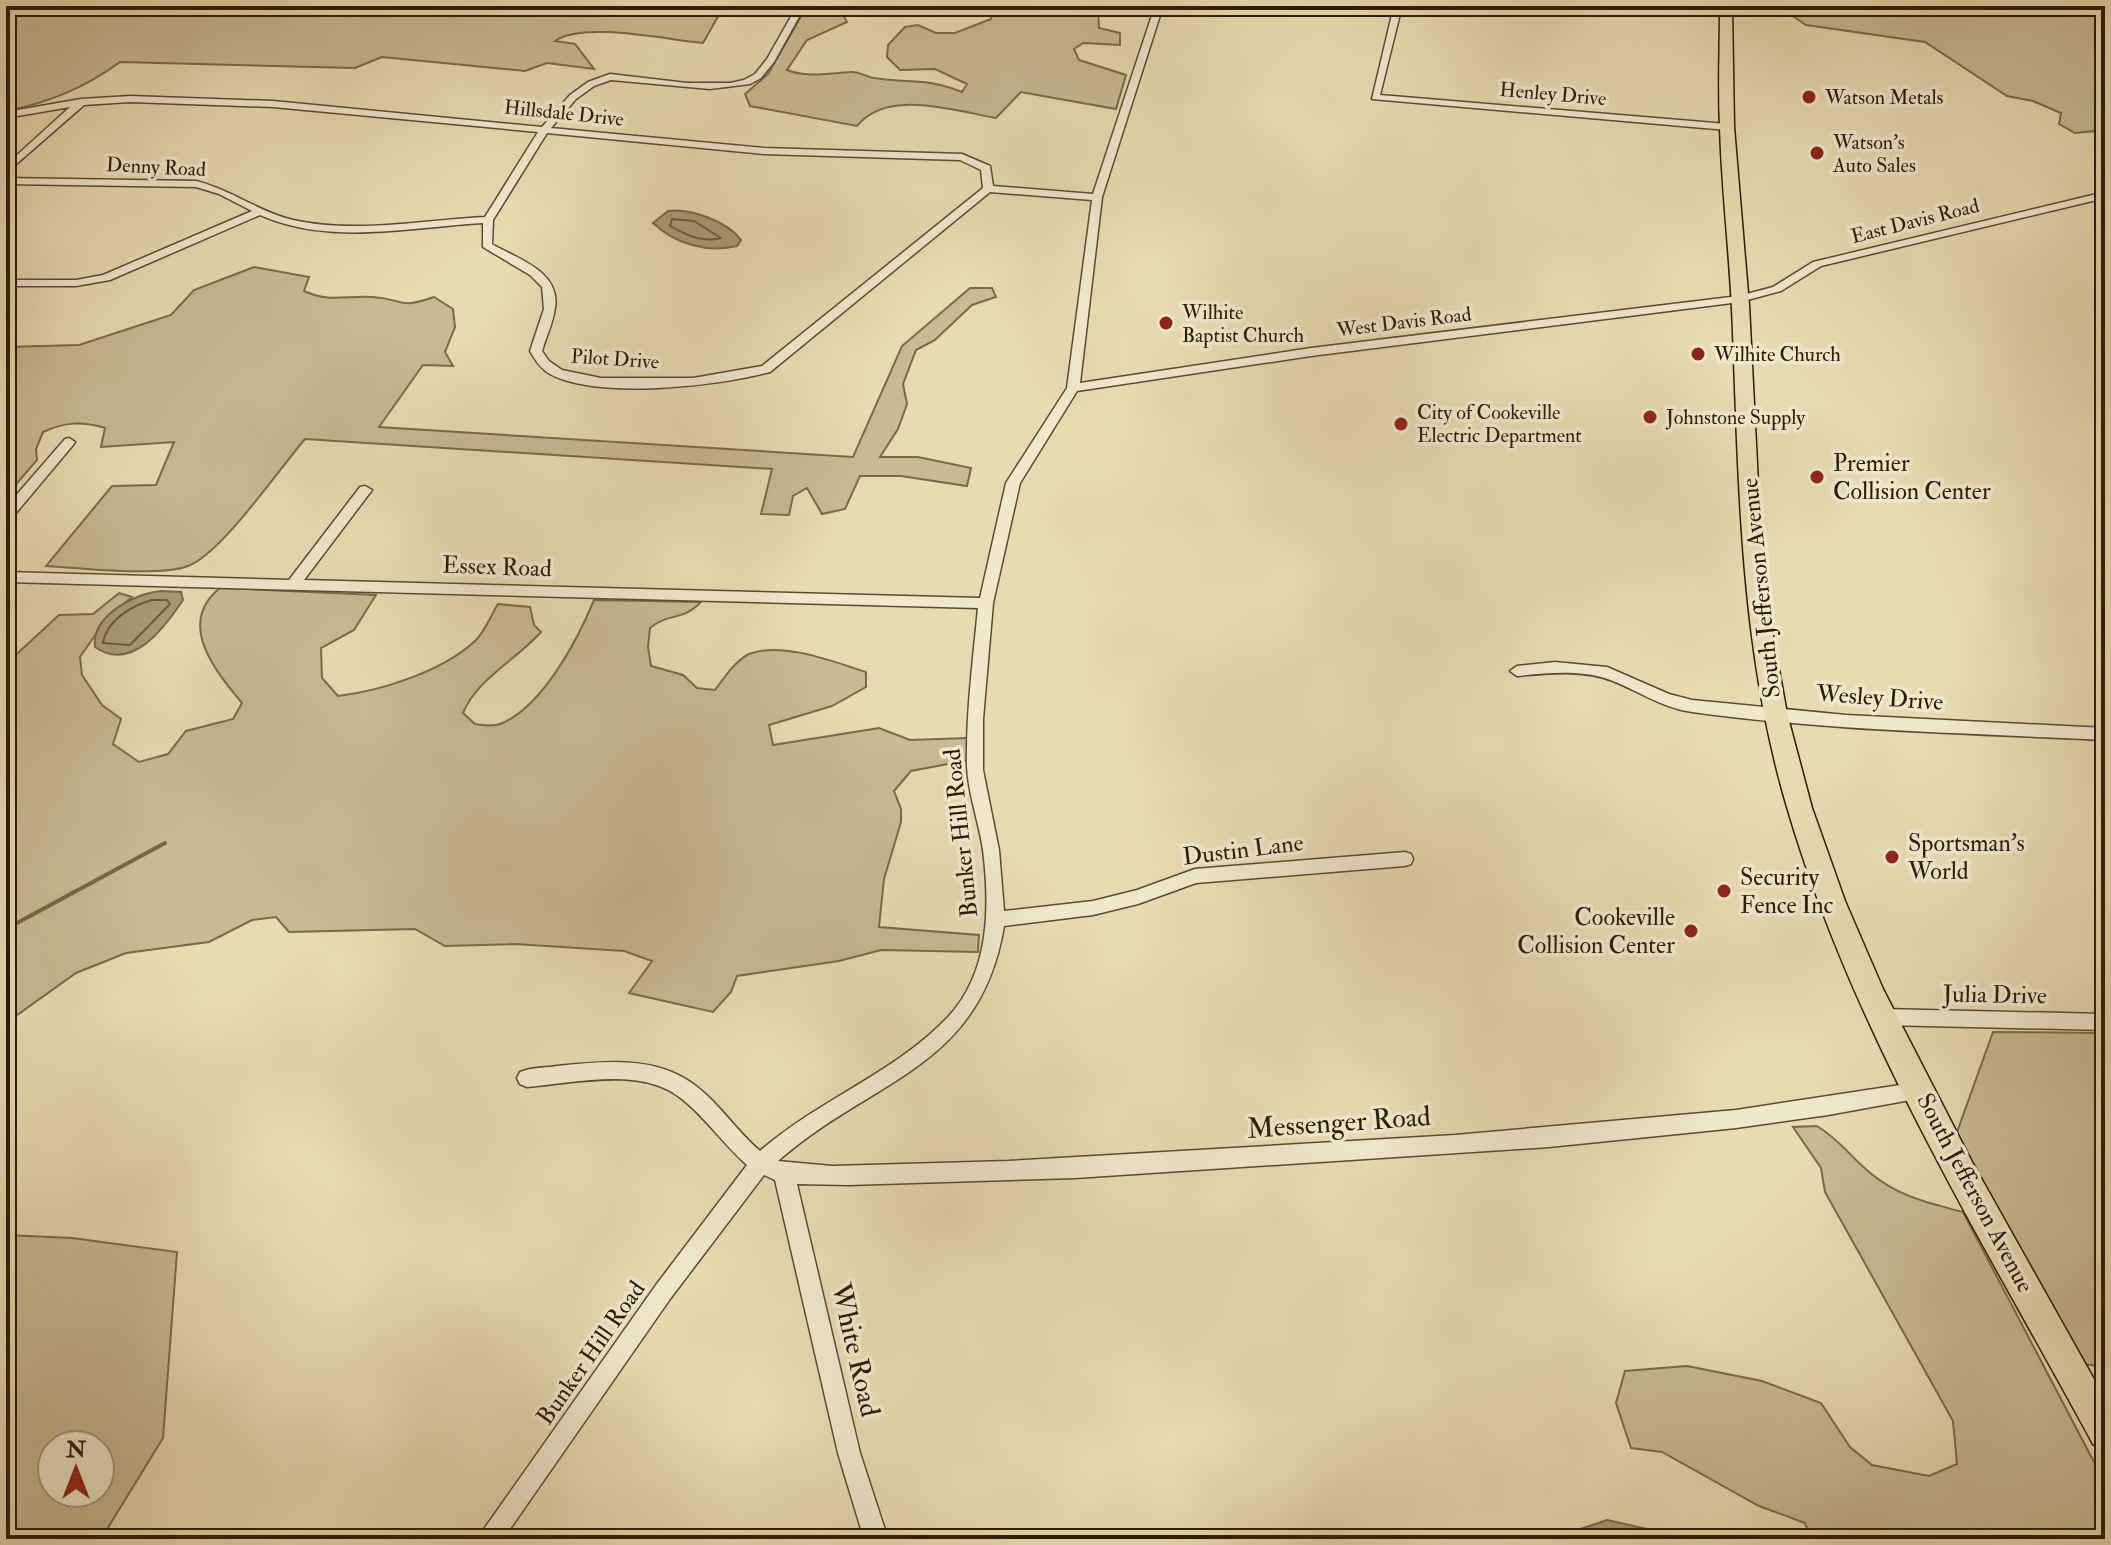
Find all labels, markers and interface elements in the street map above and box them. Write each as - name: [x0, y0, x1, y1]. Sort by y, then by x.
- street label: Henley Drive: [1499, 77, 1607, 111]
- place label: Watson Metals: [1824, 85, 1944, 110]
- marker: Watson Metals: [1800, 88, 1818, 106]
- street label: Hillsdale Drive: [503, 94, 625, 132]
- place label: Watson's Auto Sales: [1832, 130, 1916, 178]
- marker: Watson's Auto Sales: [1808, 144, 1826, 162]
- street label: Denny Road: [105, 152, 207, 182]
- street label: East Davis Road: [1848, 193, 1982, 249]
- place label: Wilhite Baptist Church: [1181, 300, 1305, 349]
- street label: West Davis Road: [1334, 301, 1473, 343]
- marker: Wilhite Baptist Church: [1157, 314, 1175, 332]
- place label: Wilhite Church: [1713, 342, 1841, 367]
- street label: Pilot Drive: [570, 343, 660, 375]
- marker: Wilhite Church: [1689, 345, 1707, 363]
- place label: City of Cookeville Electric Department: [1417, 400, 1582, 449]
- place label: Johnstone Supply: [1665, 405, 1806, 431]
- marker: Johnstone Supply: [1641, 408, 1659, 426]
- marker: City of Cookeville Electric Department: [1392, 415, 1410, 433]
- place label: Premier Collision Center: [1833, 448, 1991, 507]
- marker: Premier Collision Center: [1808, 468, 1826, 486]
- street label: South Jefferson Avenue: [1734, 476, 1788, 700]
- street label: Essex Road: [442, 550, 553, 584]
- street label: Wesley Drive: [1815, 678, 1944, 718]
- street label: Bunker Hill Road: [937, 747, 985, 919]
- street label: Dustin Lane: [1181, 827, 1305, 873]
- place label: Sportsman's World: [1907, 828, 2025, 887]
- marker: Sportsman's World: [1883, 848, 1901, 866]
- place label: Security Fence Inc: [1740, 862, 1834, 921]
- marker: Security Fence Inc: [1715, 882, 1733, 900]
- place label: Cookeville Collision Center: [1517, 902, 1675, 961]
- marker: Cookeville Collision Center: [1682, 922, 1700, 940]
- street label: Julia Drive: [1942, 979, 2047, 1011]
- street label: South Jefferson Avenue: [1909, 1088, 2041, 1298]
- street label: Messenger Road: [1246, 1099, 1432, 1147]
- street label: Bunker Hill Road: [530, 1275, 652, 1431]
- street label: White Road: [822, 1279, 887, 1420]
- north arrow: [36, 1429, 116, 1509]
- text: N: [65, 1436, 86, 1464]

